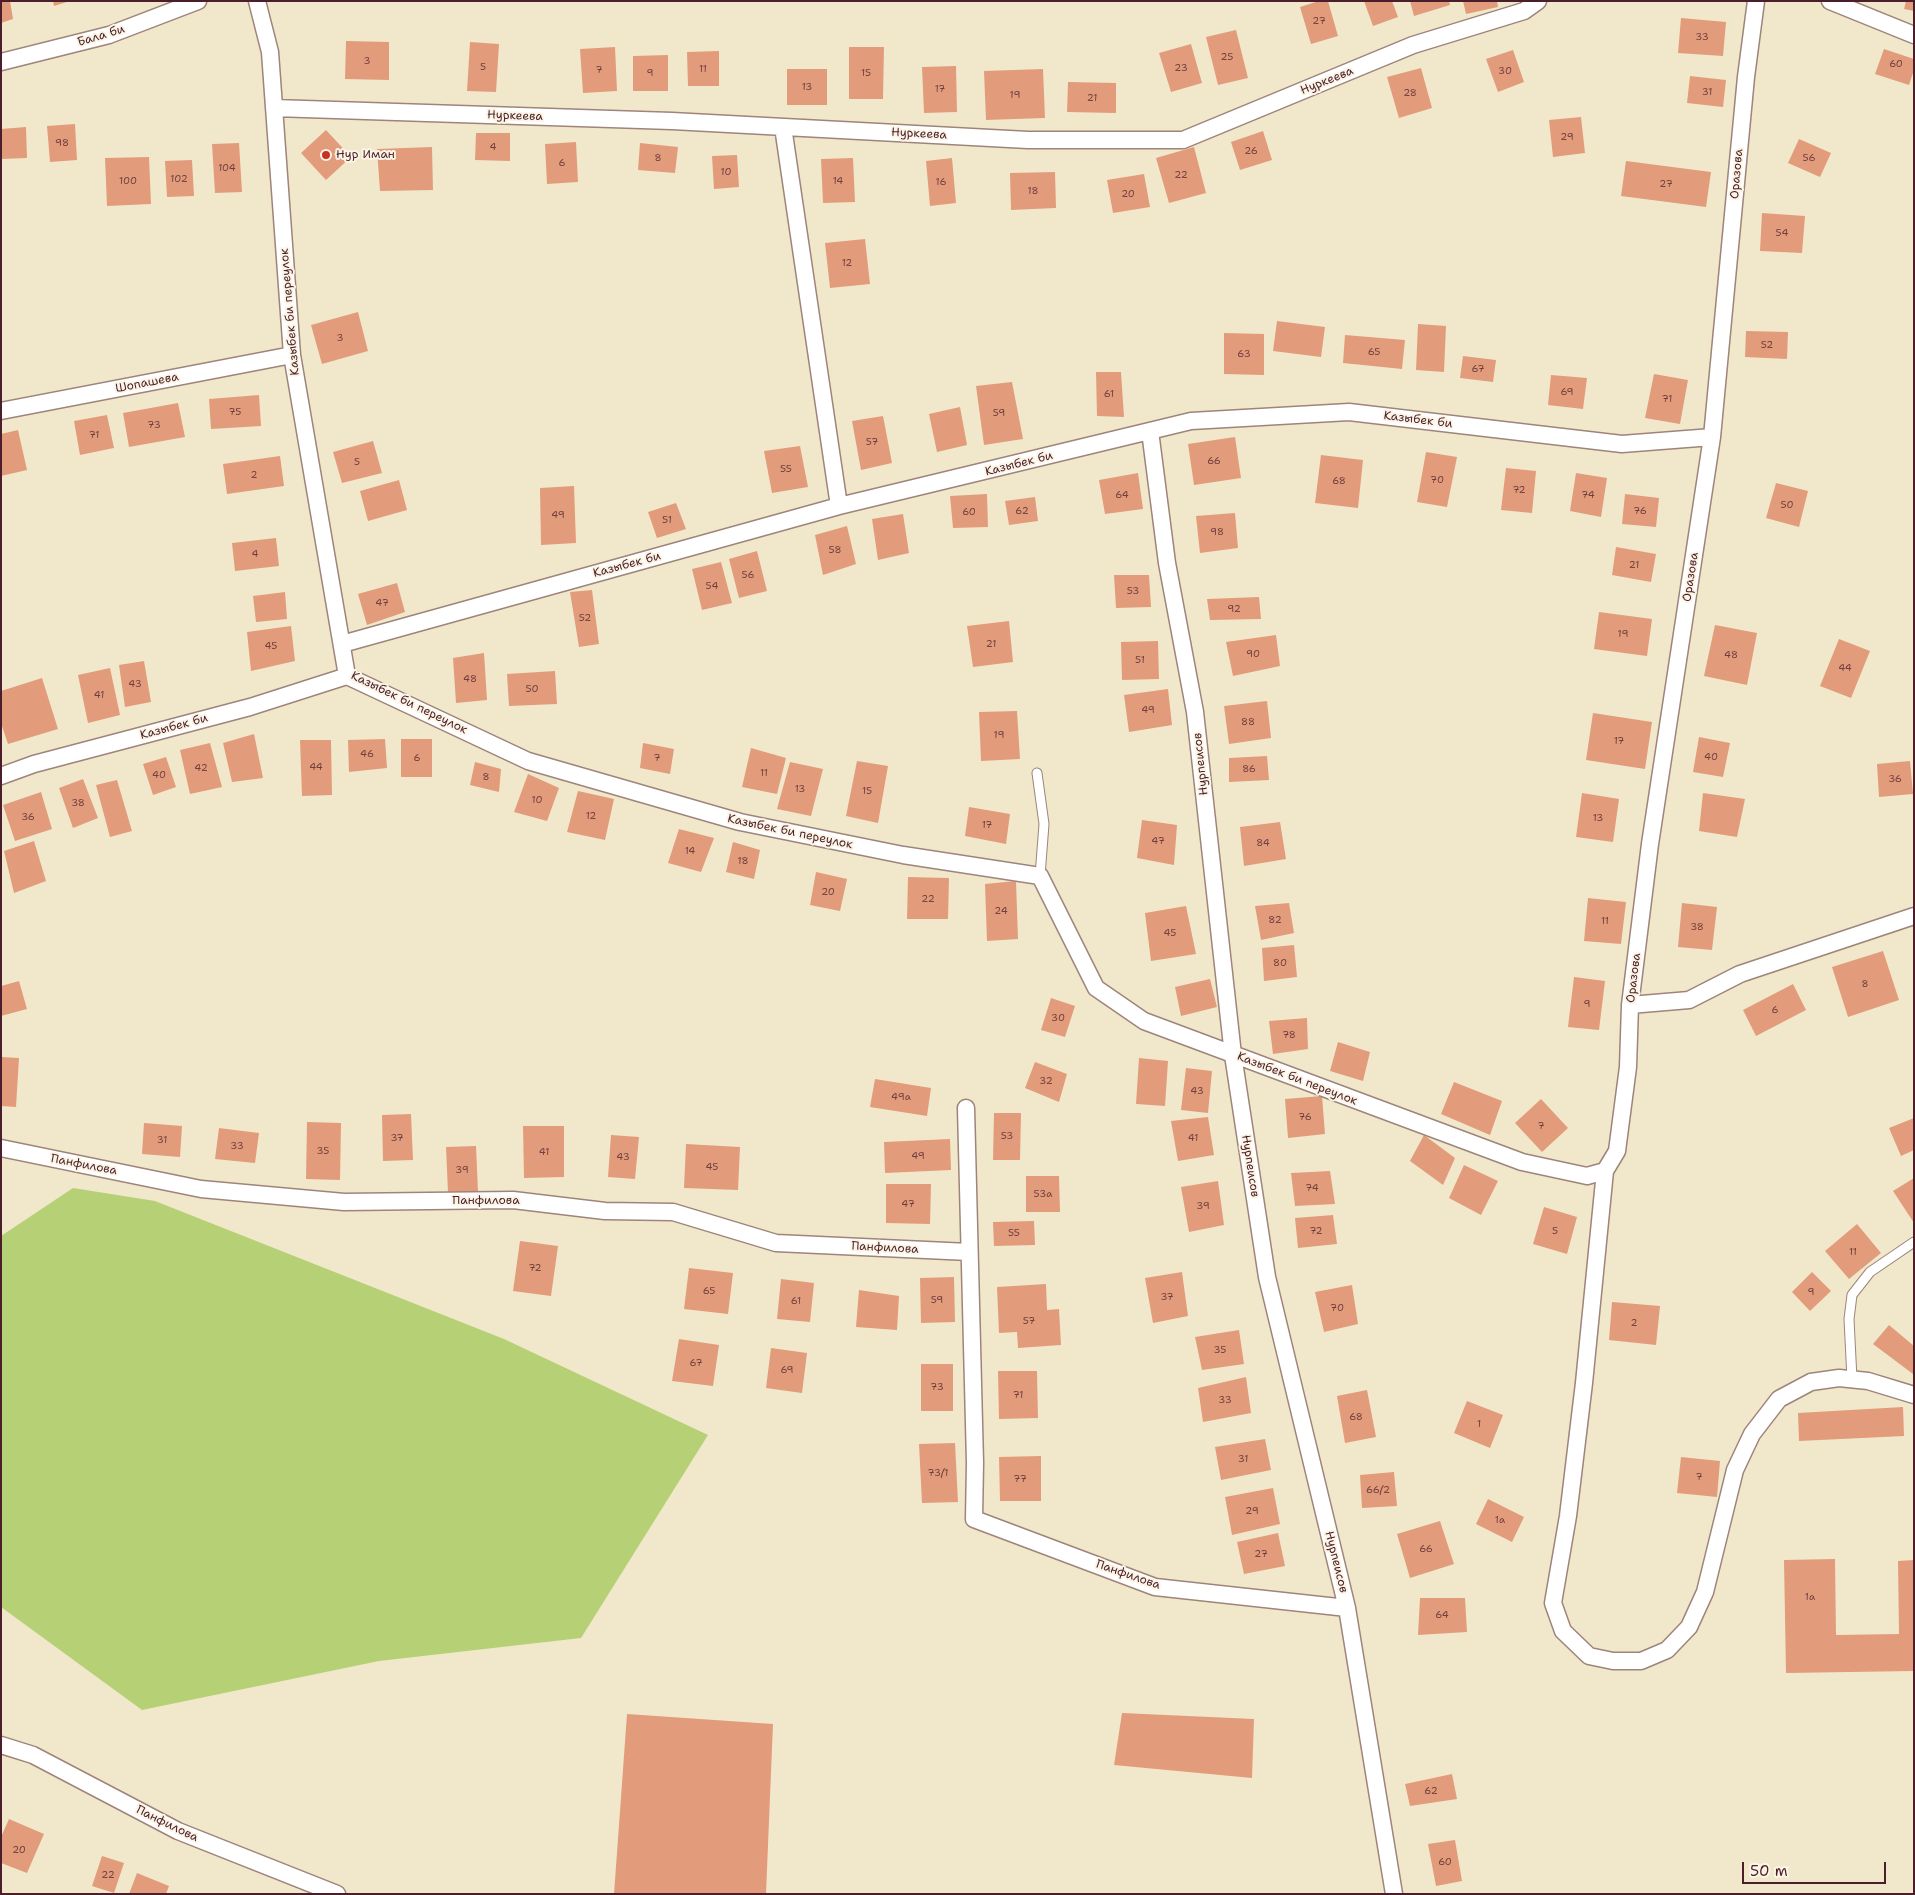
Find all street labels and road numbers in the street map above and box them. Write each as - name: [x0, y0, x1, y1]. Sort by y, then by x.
- street label: Бала би: [76, 22, 126, 50]
- street label: Нуркеева: [1298, 64, 1356, 98]
- street label: Нуркеева: [487, 108, 543, 124]
- street label: Нуркеева: [891, 125, 947, 143]
- street label: Оразова: [1728, 148, 1746, 200]
- street label: Казыбек би переулок: [277, 248, 303, 376]
- street label: Шопашева: [114, 370, 180, 396]
- street label: Казыбек би: [1383, 409, 1453, 431]
- street label: Казыбек би: [984, 449, 1054, 479]
- street label: Казыбек би: [592, 549, 662, 581]
- street label: Оразова: [1680, 551, 1702, 603]
- street label: Казыбек би переулок: [349, 669, 469, 737]
- street label: Казыбек би: [139, 711, 209, 743]
- street label: Нурпеисов: [1191, 732, 1211, 796]
- street label: Казыбек би переулок: [726, 812, 854, 852]
- street label: Оразова: [1624, 952, 1644, 1004]
- street label: Казыбек би переулок: [1235, 1049, 1359, 1109]
- street label: Нурпеисов: [1238, 1134, 1262, 1198]
- street label: Панфилова: [50, 1152, 118, 1178]
- street label: Панфилова: [452, 1194, 520, 1208]
- street label: Панфилова: [851, 1239, 919, 1257]
- street label: Нурпеисов: [1321, 1530, 1351, 1594]
- street label: Панфилова: [1094, 1557, 1162, 1593]
- street label: Панфилова: [134, 1803, 200, 1845]

